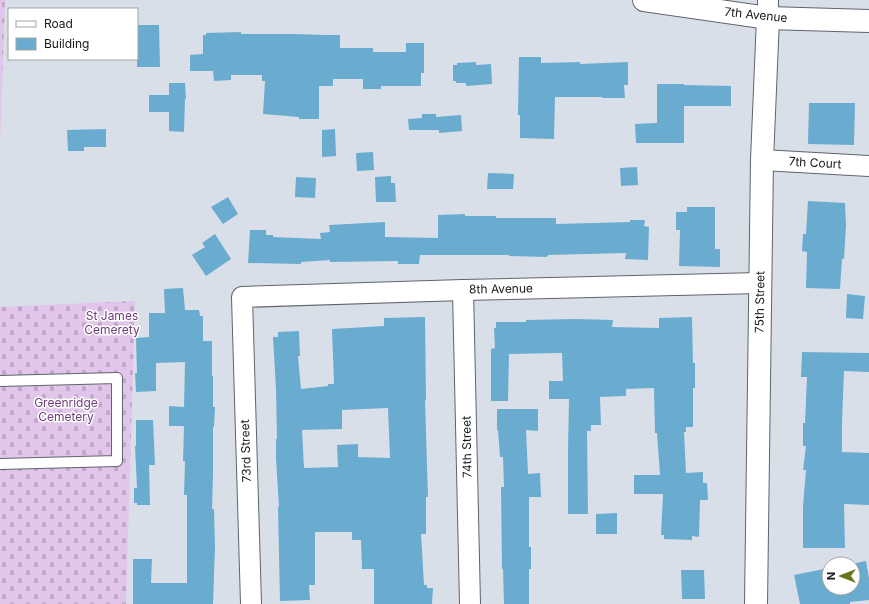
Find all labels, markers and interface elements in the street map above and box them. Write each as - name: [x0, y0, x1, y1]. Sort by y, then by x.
- street label: 7th Avenue: [724, 4, 788, 25]
- legend: [8, 8, 138, 60]
- text: Road: [44, 16, 73, 31]
- text: Building: [44, 36, 89, 51]
- street label: 7th Court: [788, 154, 842, 171]
- street label: 75th Street: [751, 271, 768, 333]
- street label: 8th Avenue: [469, 280, 533, 297]
- park label: St James Cemerety: [84, 308, 140, 337]
- park label: Greenridge Cemetery: [34, 395, 98, 424]
- street label: 74th Street: [458, 416, 475, 478]
- street label: 73rd Street: [237, 419, 254, 483]
- north arrow: [821, 556, 861, 596]
- text: N: [824, 572, 838, 580]

